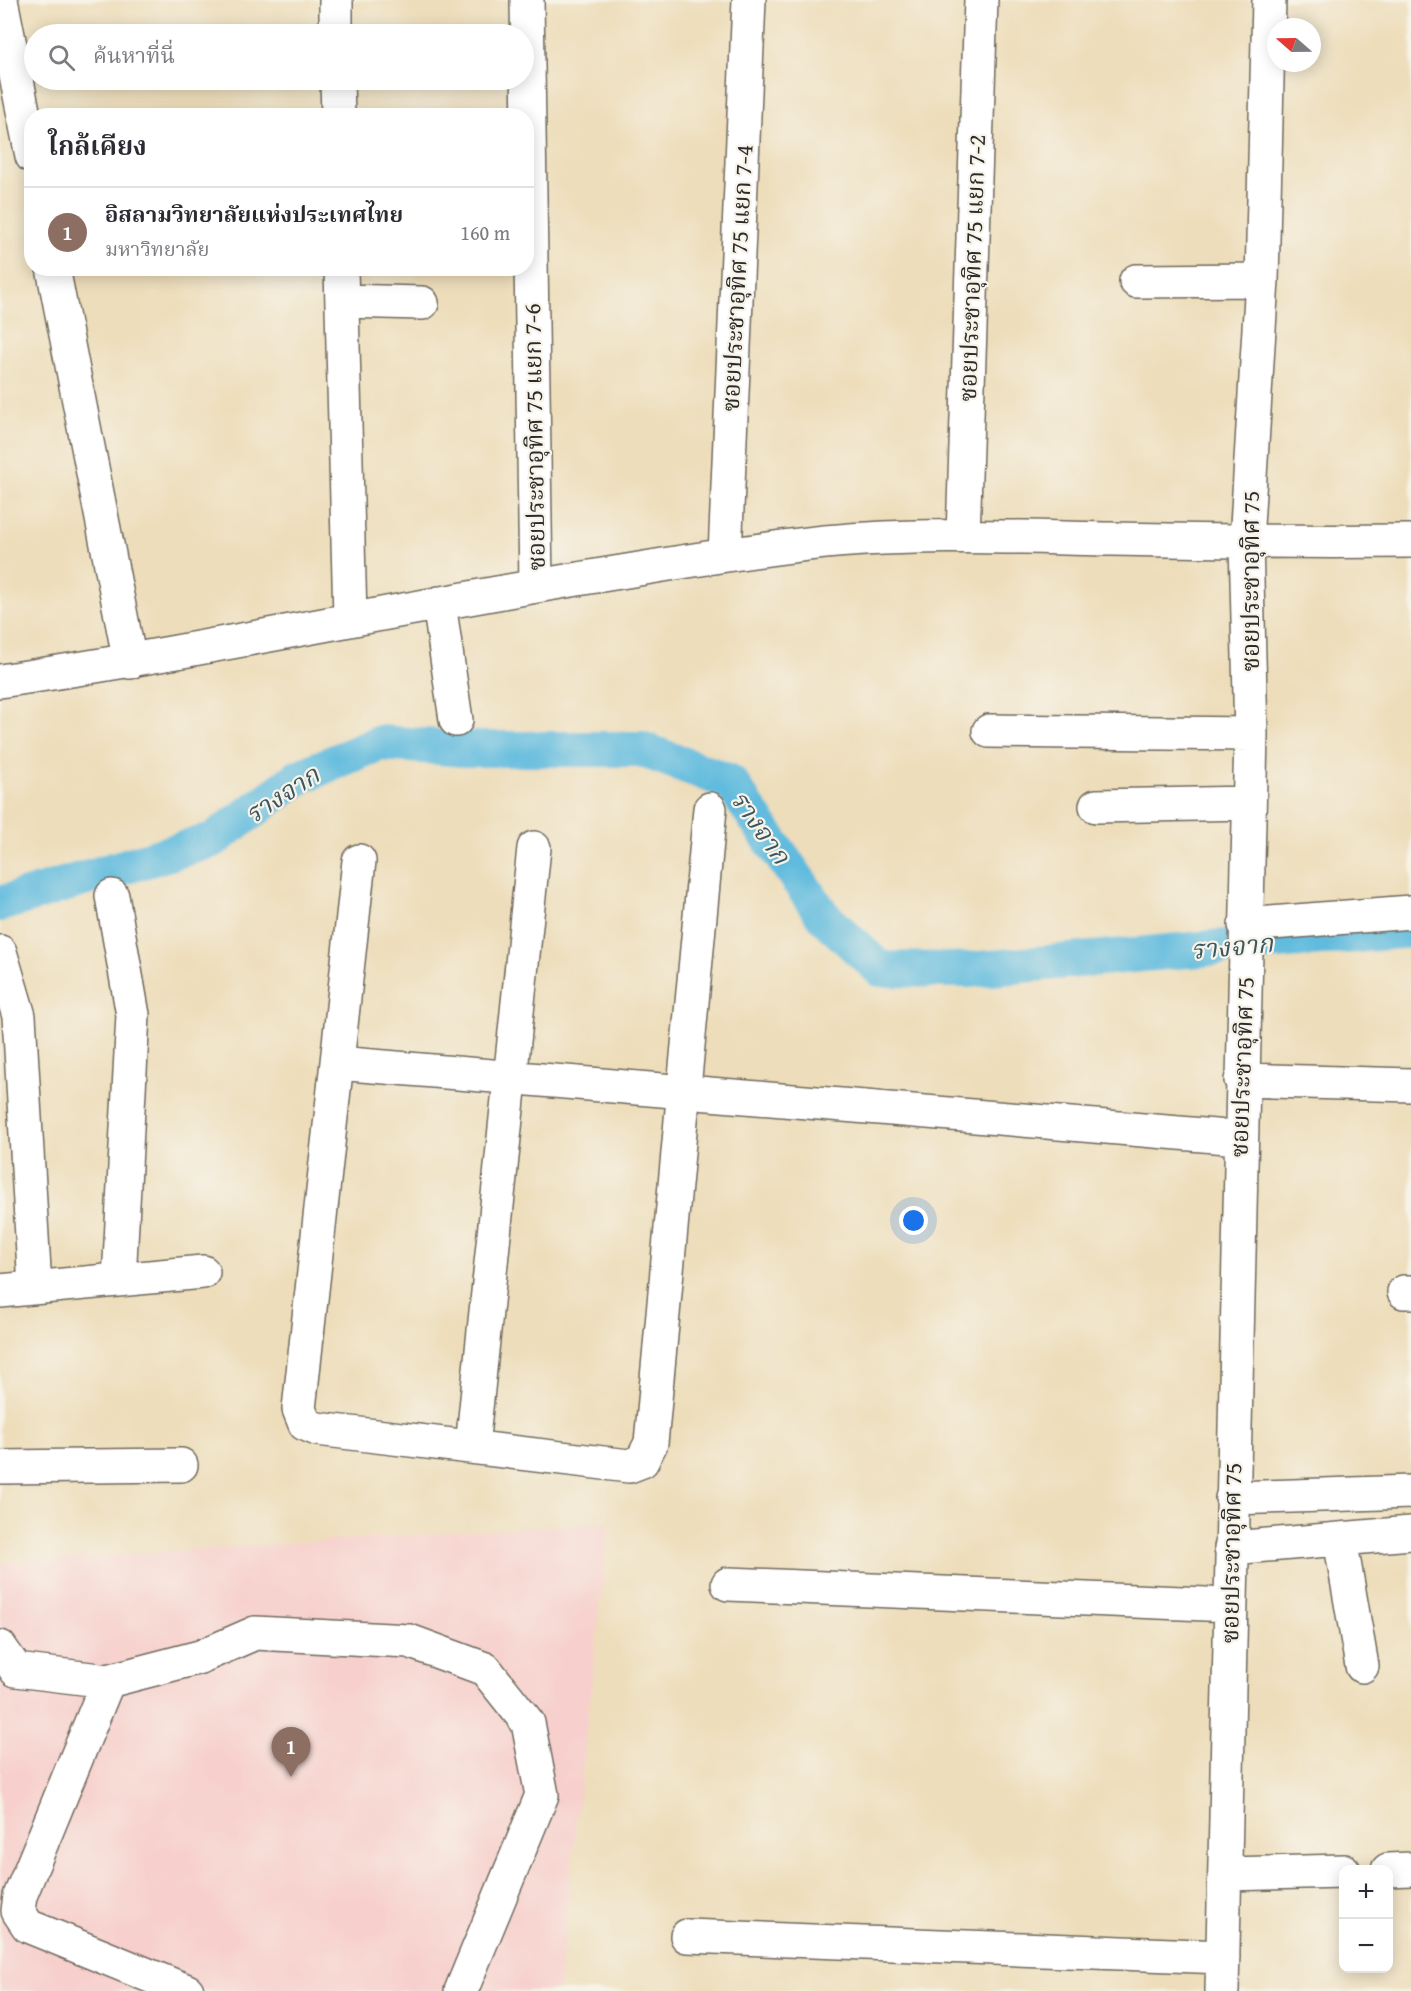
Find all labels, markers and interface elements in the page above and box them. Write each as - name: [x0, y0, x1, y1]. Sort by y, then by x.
- north arrow: [1267, 18, 1321, 72]
- search box: [24, 24, 534, 90]
- text: ค้นหาที่นี่: [93, 39, 175, 71]
- icon: search: [45, 41, 78, 74]
- text: ใกล้เคียง: [48, 126, 147, 165]
- street label: ซอยประชาอุทิศ 75 แยก 7-2: [950, 134, 994, 402]
- street label: ซอยประชาอุทิศ 75 แยก 7-4: [713, 144, 761, 412]
- text: อิสลามวิทยาลัยแห่งประเทศไทย: [105, 198, 403, 230]
- text: 1: [62, 218, 73, 247]
- text: 160 m: [460, 218, 510, 247]
- text: มหาวิทยาลัย: [105, 234, 210, 263]
- street label: ซอยประชาอุทิศ 75 แยก 7-6: [514, 303, 554, 571]
- street label: ซอยประชาอุทิศ 75: [1233, 491, 1268, 671]
- water label: รางจาก: [237, 755, 328, 833]
- water label: รางจาก: [721, 782, 801, 873]
- water label: รางจาก: [1189, 923, 1276, 969]
- street label: ซอยประชาอุทิศ 75: [1221, 976, 1263, 1158]
- your location: [899, 1206, 928, 1235]
- street label: ซอยประชาอุทิศ 75: [1212, 1462, 1250, 1644]
- pin: 1: [272, 1728, 310, 1777]
- map controls: [1339, 1865, 1393, 1973]
- button: +: [1339, 1865, 1393, 1919]
- button: −: [1339, 1919, 1393, 1973]

